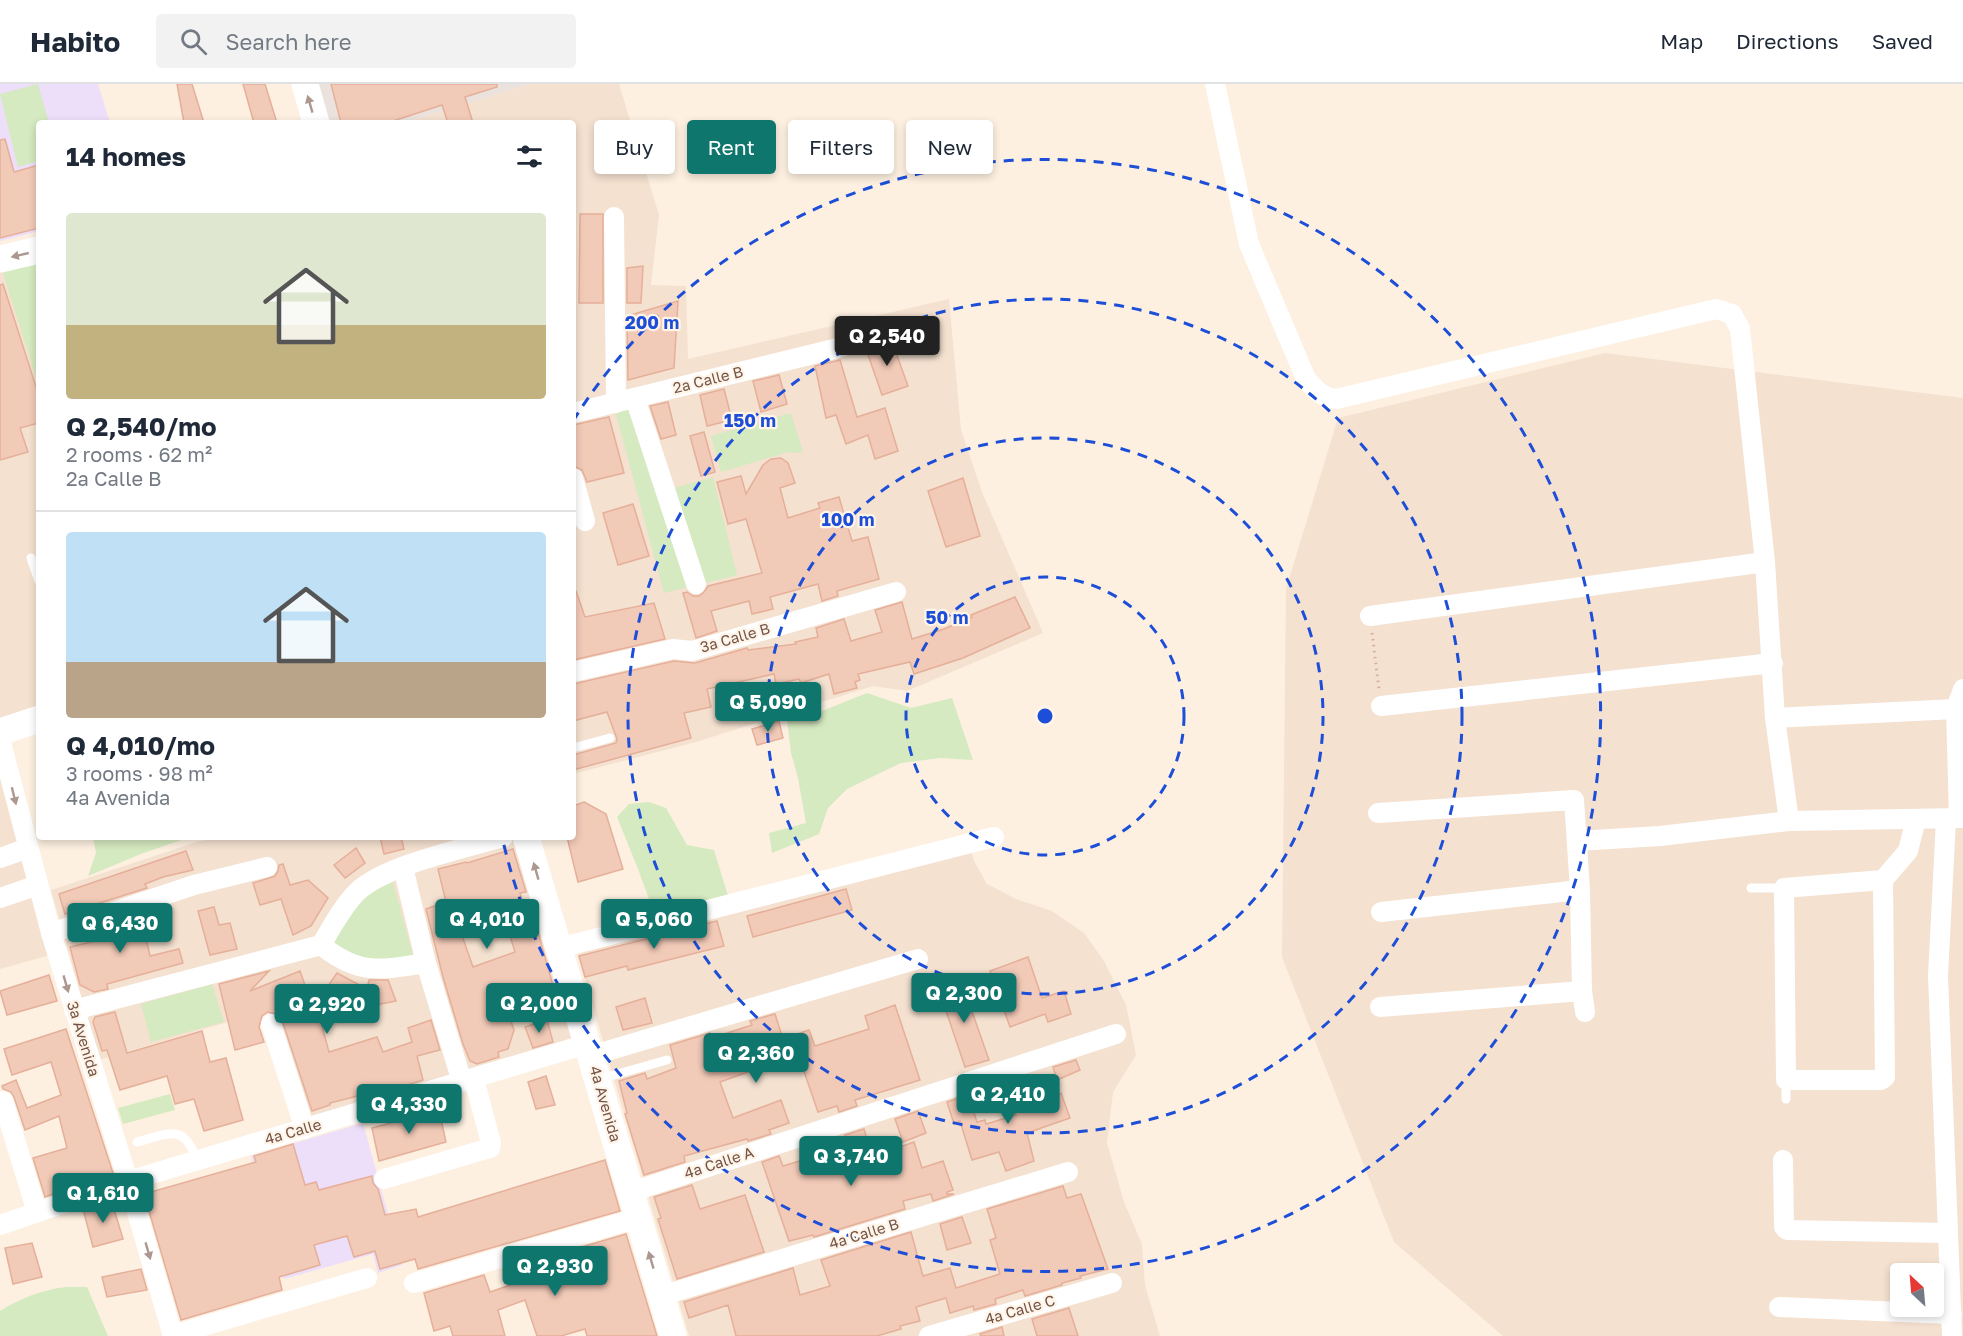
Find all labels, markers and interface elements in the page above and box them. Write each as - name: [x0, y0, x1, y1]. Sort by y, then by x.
- search box: [156, 14, 576, 68]
- text: Habito: [30, 25, 120, 58]
- icon: search: [177, 25, 210, 58]
- text: Search here: [225, 28, 351, 55]
- text: Map: [1660, 28, 1703, 54]
- text: Directions: [1736, 28, 1839, 54]
- text: Saved: [1872, 28, 1933, 54]
- one-way arrow: [305, 94, 314, 112]
- chip: Buy: [594, 120, 675, 174]
- chip: Rent: [687, 120, 776, 174]
- chip: Filters: [788, 120, 894, 174]
- chip: New: [906, 120, 993, 174]
- icon: filters: [513, 140, 546, 173]
- text: 14 homes: [66, 141, 186, 172]
- one-way arrow: [10, 250, 29, 260]
- icon: home: [252, 252, 360, 360]
- text: 200 m: [625, 311, 679, 333]
- pin: Q 2,540: [832, 316, 942, 367]
- text: Q 2,540: [849, 323, 925, 347]
- street label: 2a Calle B: [671, 362, 745, 396]
- text: 150 m: [724, 409, 776, 431]
- text: Q 2,540/mo: [66, 411, 217, 442]
- text: 2 rooms · 62 m²: [66, 442, 212, 466]
- text: 2a Calle B: [66, 466, 161, 490]
- text: 100 m: [822, 508, 874, 530]
- icon: home: [252, 571, 360, 679]
- text: 50 m: [926, 606, 968, 628]
- street label: 3a Calle B: [698, 619, 772, 656]
- pin: Q 5,090: [713, 682, 823, 733]
- text: Q 5,090: [729, 689, 807, 713]
- centre of rings: [1035, 706, 1055, 726]
- text: Q 4,010/mo: [66, 730, 215, 761]
- text: 3 rooms · 98 m²: [66, 761, 213, 785]
- text: 4a Avenida: [66, 785, 170, 809]
- one-way arrow: [10, 787, 20, 805]
- one-way arrow: [531, 862, 540, 880]
- pin: Q 4,010: [432, 899, 542, 950]
- pin: Q 5,060: [599, 899, 709, 950]
- pin: Q 6,430: [65, 903, 175, 954]
- text: Q 4,010: [449, 906, 525, 930]
- text: Q 5,060: [615, 906, 693, 930]
- text: Q 6,430: [81, 910, 159, 934]
- pin: Q 2,300: [909, 973, 1019, 1024]
- one-way arrow: [62, 975, 71, 993]
- text: Q 2,300: [925, 980, 1003, 1004]
- pin: Q 2,000: [484, 983, 594, 1034]
- pin: Q 2,920: [272, 984, 382, 1035]
- text: Q 2,000: [500, 990, 578, 1014]
- text: Q 2,920: [289, 991, 365, 1015]
- street label: 3a Avenida: [64, 999, 104, 1079]
- pin: Q 2,360: [701, 1033, 811, 1084]
- text: Q 2,360: [718, 1040, 794, 1064]
- street label: 4a Avenida: [587, 1064, 625, 1144]
- pin: Q 2,410: [953, 1074, 1063, 1125]
- text: Q 2,410: [971, 1081, 1045, 1105]
- pin: Q 4,330: [354, 1084, 464, 1135]
- text: Q 4,330: [371, 1091, 447, 1115]
- street label: 4a Calle: [262, 1114, 323, 1148]
- pin: Q 3,740: [796, 1136, 906, 1187]
- street label: 4a Calle A: [682, 1142, 756, 1182]
- text: Q 3,740: [813, 1143, 889, 1167]
- pin: Q 1,610: [48, 1173, 158, 1224]
- text: Q 1,610: [66, 1180, 140, 1204]
- street label: 4a Calle B: [827, 1214, 901, 1252]
- one-way arrow: [144, 1242, 153, 1260]
- pin: Q 2,930: [500, 1246, 610, 1297]
- one-way arrow: [645, 1251, 655, 1269]
- text: Q 2,930: [517, 1253, 593, 1277]
- north arrow: [1890, 1263, 1944, 1317]
- map controls: [1890, 1263, 1944, 1317]
- street label: 4a Calle C: [983, 1290, 1057, 1328]

